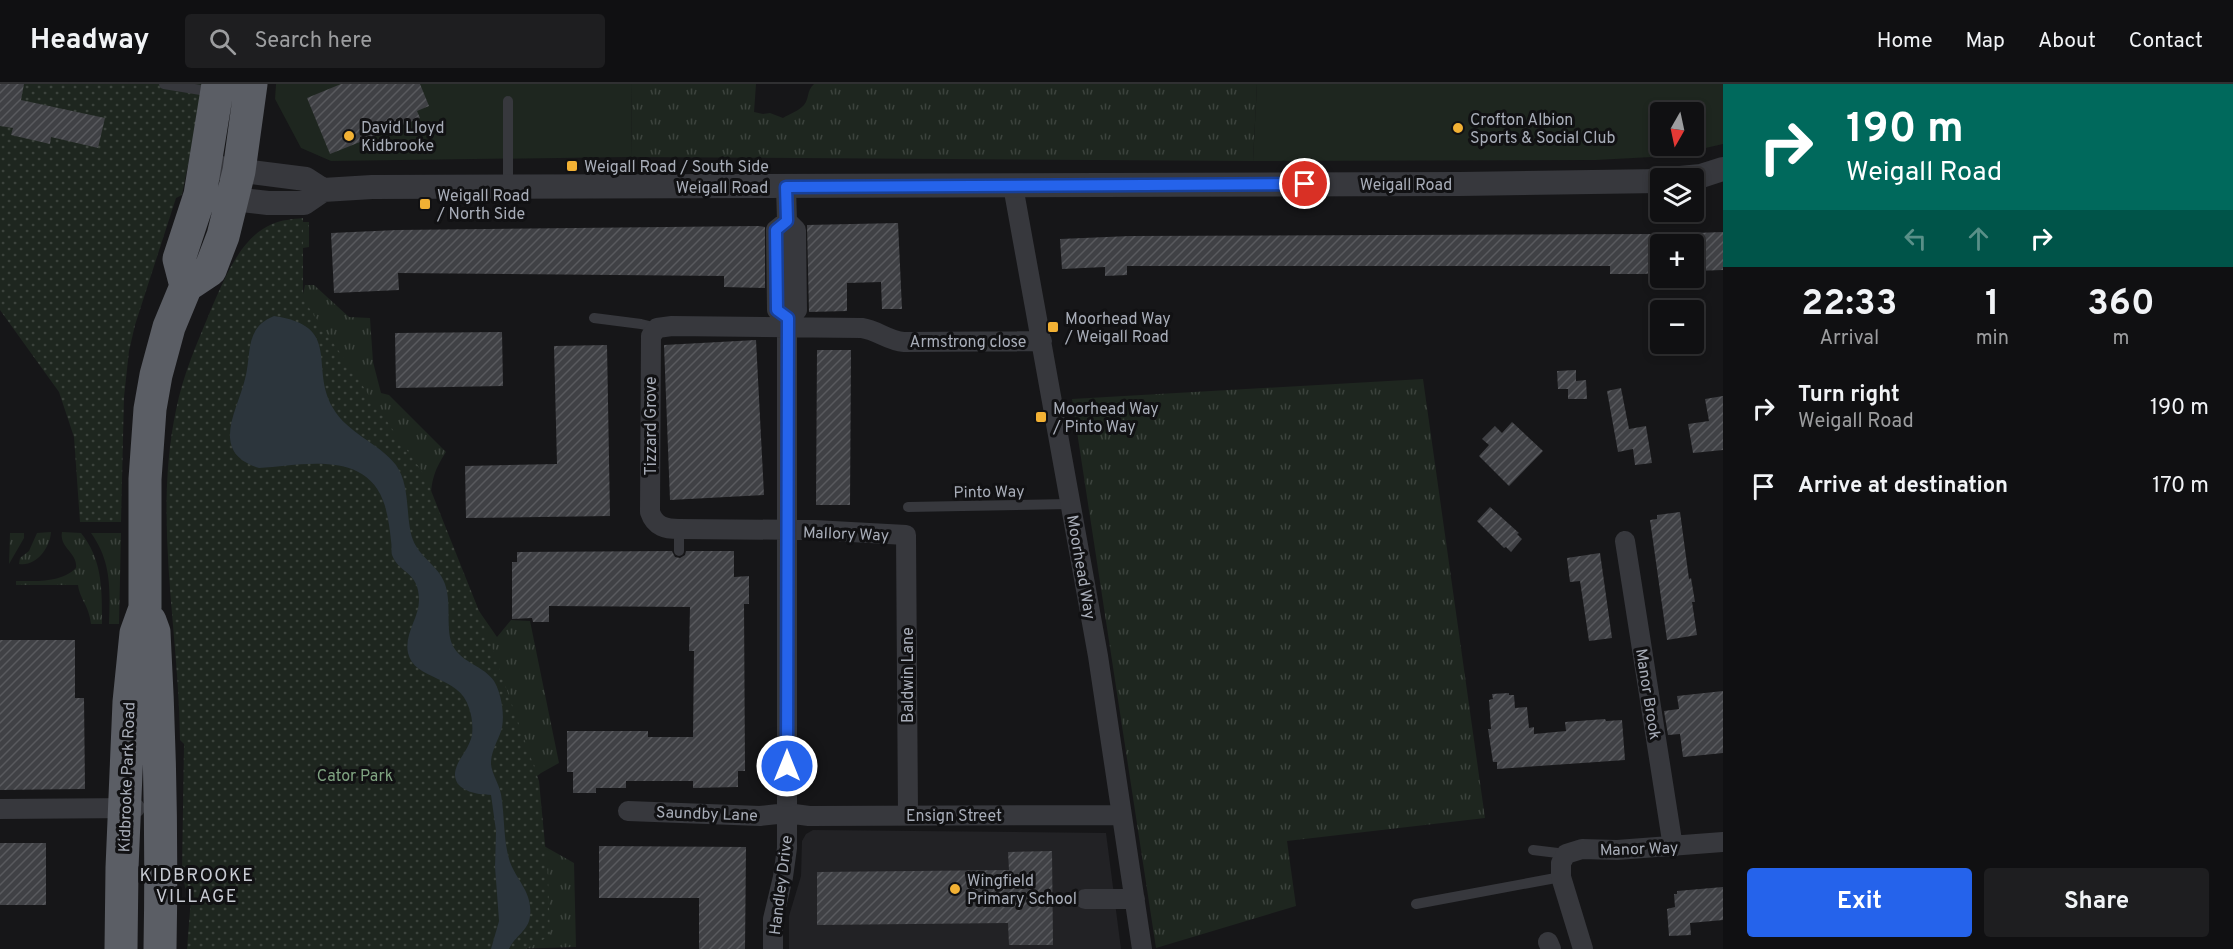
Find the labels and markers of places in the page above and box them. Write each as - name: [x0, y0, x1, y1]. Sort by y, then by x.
- place label: Crofton Albion Sports & Social Club: [1470, 111, 1615, 149]
- place label: David Lloyd Kidbrooke: [361, 119, 444, 157]
- marker: Crofton Albion Sports & Social Club: [1451, 121, 1465, 135]
- marker: David Lloyd Kidbrooke: [342, 129, 356, 143]
- place label: Weigall Road / South Side: [584, 158, 769, 178]
- pin: [1279, 158, 1330, 209]
- marker: Weigall Road / South Side: [565, 159, 579, 173]
- place label: Weigall Road / North Side: [436, 187, 530, 225]
- marker: Weigall Road / North Side: [418, 197, 432, 211]
- place label: Moorhead Way / Weigall Road: [1064, 310, 1171, 348]
- marker: Moorhead Way / Weigall Road: [1046, 320, 1060, 334]
- place label: Moorhead Way / Pinto Way: [1052, 400, 1159, 438]
- marker: Moorhead Way / Pinto Way: [1034, 410, 1048, 424]
- place label: Wingfield Primary School: [967, 872, 1077, 910]
- marker: Wingfield Primary School: [948, 882, 962, 896]

